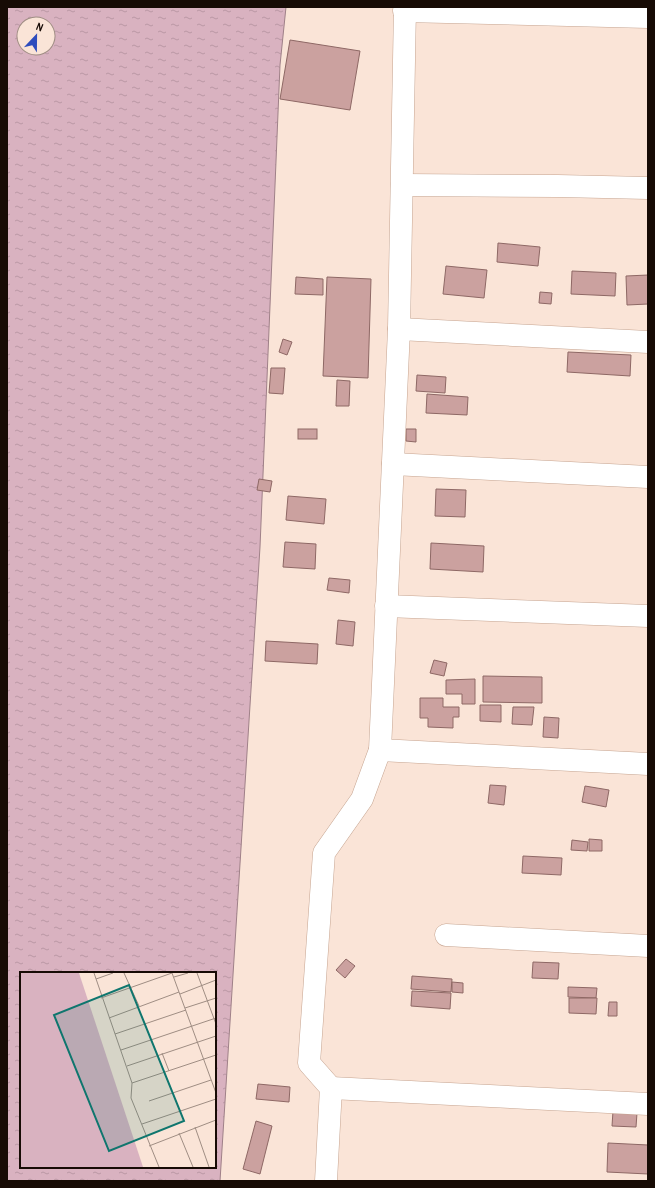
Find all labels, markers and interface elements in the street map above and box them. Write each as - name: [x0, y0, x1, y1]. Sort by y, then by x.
- north arrow: [16, 16, 56, 56]
- text: N: [34, 19, 45, 34]
- inset map: [20, 972, 216, 1168]

